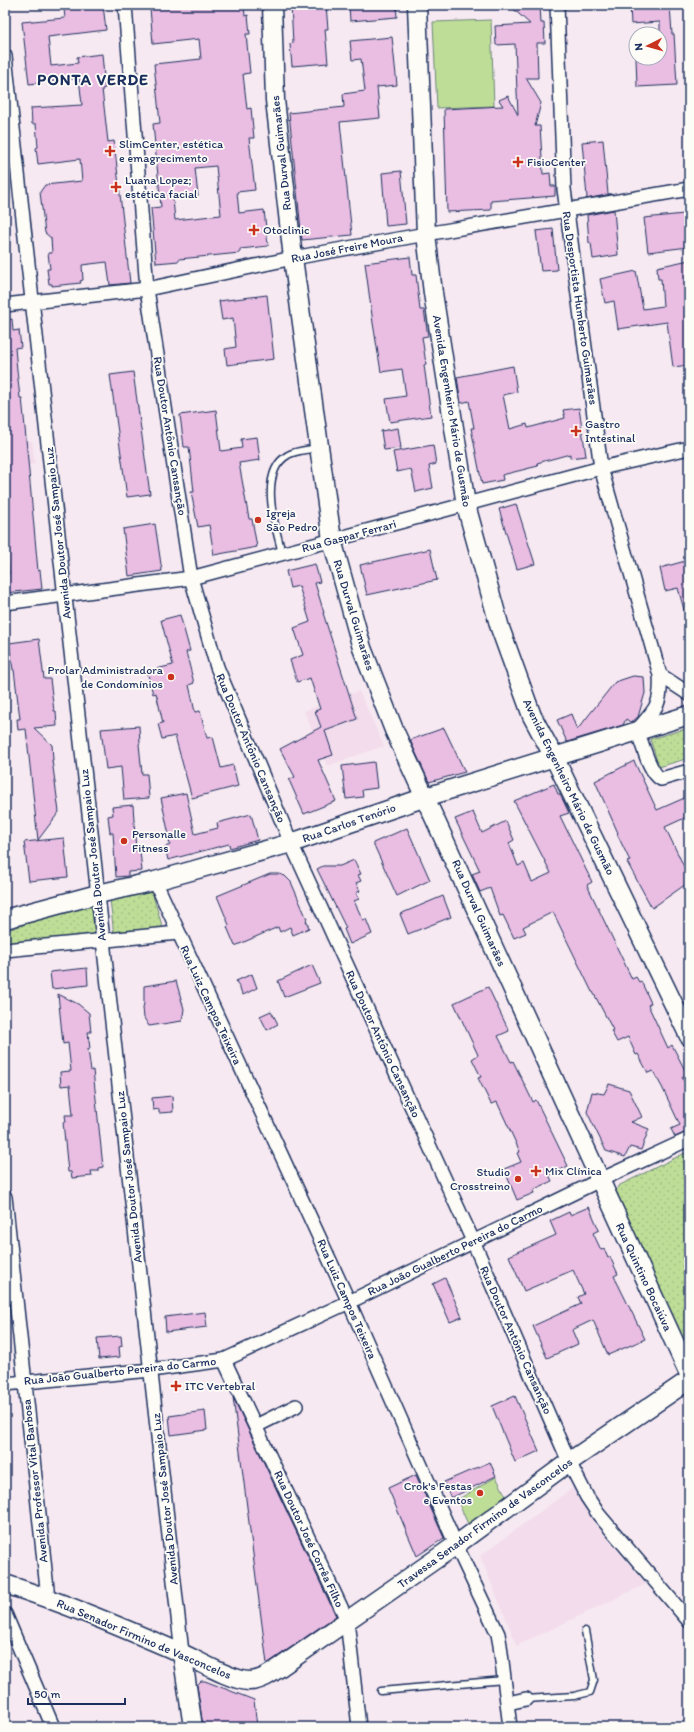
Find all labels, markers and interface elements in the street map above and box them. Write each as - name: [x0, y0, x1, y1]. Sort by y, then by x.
- north arrow: [628, 26, 668, 66]
- text: N: [632, 43, 645, 51]
- district label: PONTA VERDE: [37, 70, 149, 89]
- street label: Rua Durval Guimarães: [268, 95, 294, 211]
- place label: SlimCenter, estética e emagrecimento: [119, 137, 224, 165]
- marker: SlimCenter, estética e emagrecimento: [104, 145, 116, 157]
- place label: FisioCenter: [527, 155, 586, 169]
- marker: FisioCenter: [512, 156, 524, 168]
- place label: Luana Lopez; estética facial: [125, 173, 198, 201]
- marker: Luana Lopez; estética facial: [110, 181, 122, 193]
- street label: Rua Desportista Humberto Guimarães: [559, 210, 601, 406]
- place label: Otoclinic: [263, 223, 310, 237]
- marker: Otoclinic: [248, 224, 260, 236]
- street label: Rua José Freire Moura: [290, 230, 405, 266]
- street label: Avenida Engenheiro Mário de Gusmão: [430, 314, 474, 508]
- street label: Rua Doutor Antônio Cansanção: [151, 356, 189, 516]
- place label: Gastro Intestinal: [585, 417, 636, 445]
- marker: Gastro Intestinal: [570, 425, 582, 437]
- street label: Avenida Doutor José Sampaio Luz: [42, 446, 74, 620]
- place label: Igreja São Pedro: [266, 506, 318, 534]
- marker: Igreja São Pedro: [253, 515, 263, 525]
- street label: Rua Gaspar Ferrari: [300, 517, 398, 555]
- street label: Rua Durval Guimarães: [330, 558, 378, 672]
- place label: Prolar Administradora de Condomínios: [48, 663, 164, 691]
- street label: Rua Doutor Antônio Cansanção: [213, 671, 289, 825]
- marker: Prolar Administradora de Condomínios: [166, 672, 176, 682]
- street label: Avenida Engenheiro Mário de Gusmão: [520, 697, 618, 877]
- street label: Avenida Doutor José Sampaio Luz: [77, 768, 109, 942]
- street label: Rua Carlos Tenório: [300, 800, 398, 846]
- place label: Personalle Fitness: [132, 827, 186, 855]
- marker: Personalle Fitness: [119, 836, 129, 846]
- street label: Rua Durval Guimarães: [449, 857, 509, 969]
- street label: Rua Luiz Campos Teixeira: [177, 943, 245, 1067]
- street label: Rua Doutor Antônio Cansanção: [343, 968, 423, 1120]
- street label: Avenida Doutor José Sampaio Luz: [113, 1090, 145, 1264]
- place label: Mix Clínica: [545, 1164, 602, 1178]
- place label: Studio Crosstreino: [450, 1165, 510, 1193]
- marker: Mix Clínica: [530, 1165, 542, 1177]
- marker: Studio Crosstreino: [513, 1174, 523, 1184]
- street label: Rua João Gualberto Pereira do Carmo: [365, 1201, 545, 1299]
- street label: Rua Quintino Bocaiúva: [613, 1221, 676, 1334]
- street label: Rua Luiz Campos Teixeira: [314, 1237, 380, 1361]
- street label: Rua Doutor Antônio Cansanção: [477, 1264, 555, 1416]
- street label: Rua João Gualberto Pereira do Carmo: [23, 1354, 217, 1388]
- place label: ITC Vertebral: [185, 1379, 256, 1393]
- marker: ITC Vertebral: [170, 1380, 182, 1392]
- street label: Avenida Professor Vital Barbosa: [19, 1398, 51, 1563]
- street label: Avenida Doutor José Sampaio Luz: [149, 1412, 181, 1586]
- street label: Travessa Senador Firmino de Vasconcelos: [395, 1455, 575, 1591]
- street label: Rua Doutor José Corrêa Filho: [271, 1468, 347, 1610]
- place label: Crok's Festas e Eventos: [404, 1479, 472, 1507]
- marker: Crok's Festas e Eventos: [475, 1488, 485, 1498]
- street label: Rua Senador Firmino de Vasconcelos: [55, 1596, 233, 1682]
- scale bar: [28, 1680, 125, 1706]
- text: 50 m: [34, 1687, 60, 1701]

